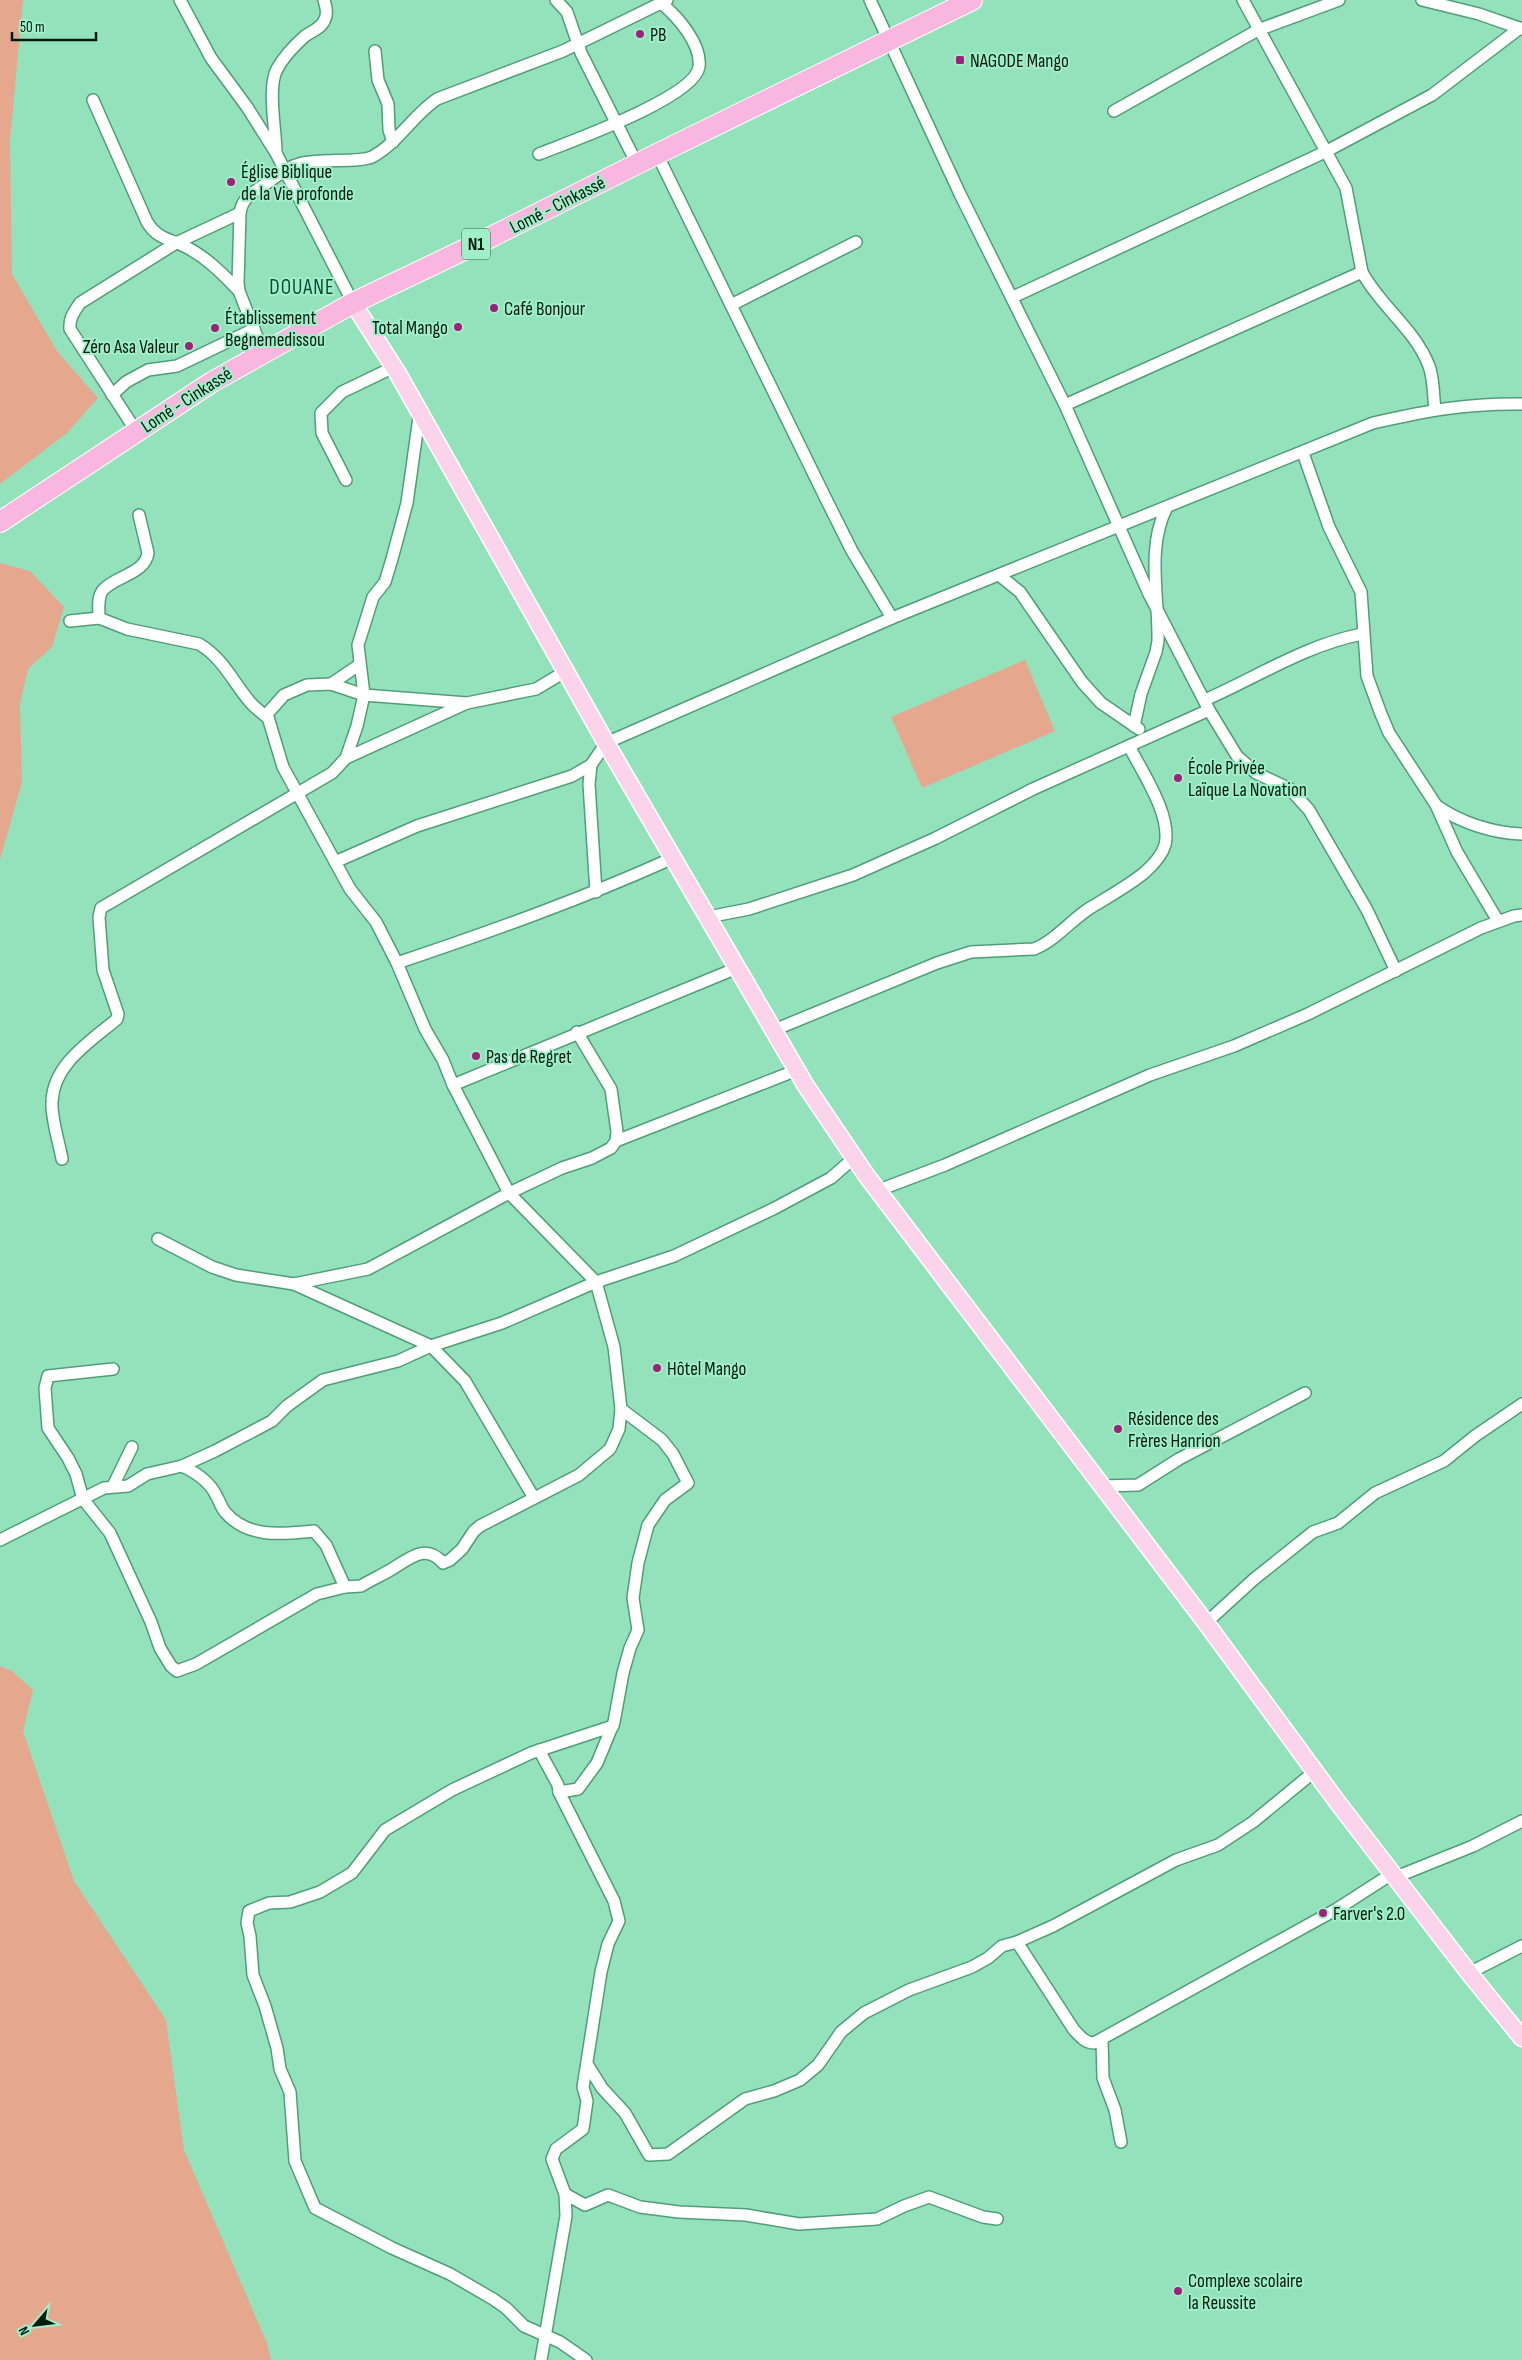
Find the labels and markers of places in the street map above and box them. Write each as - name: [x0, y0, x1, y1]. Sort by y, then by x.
- place label: PB: [650, 24, 666, 47]
- marker: PB: [634, 28, 646, 40]
- place label: NAGODE Mango: [970, 50, 1069, 73]
- marker: NAGODE Mango: [954, 54, 966, 66]
- place label: Église Biblique de la Vie profonde: [241, 161, 354, 206]
- marker: Église Biblique de la Vie profonde: [225, 176, 237, 188]
- place label: Café Bonjour: [504, 298, 586, 321]
- marker: Café Bonjour: [488, 302, 500, 314]
- place label: Établissement Begnemedissou: [225, 307, 325, 352]
- place label: Total Mango: [372, 317, 448, 340]
- marker: Total Mango: [452, 321, 464, 333]
- marker: Établissement Begnemedissou: [209, 322, 221, 334]
- place label: Zéro Asa Valeur: [83, 336, 180, 359]
- marker: Zéro Asa Valeur: [183, 340, 195, 352]
- place label: École Privée Laïque La Novation: [1188, 757, 1307, 802]
- marker: École Privée Laïque La Novation: [1172, 772, 1184, 784]
- place label: Pas de Regret: [486, 1046, 572, 1069]
- marker: Pas de Regret: [470, 1050, 482, 1062]
- place label: Hôtel Mango: [667, 1358, 747, 1381]
- marker: Hôtel Mango: [651, 1362, 663, 1374]
- place label: Résidence des Frères Hanrion: [1128, 1408, 1221, 1453]
- marker: Résidence des Frères Hanrion: [1112, 1423, 1124, 1435]
- place label: Farver's 2.0: [1333, 1903, 1405, 1926]
- marker: Farver's 2.0: [1317, 1907, 1329, 1919]
- place label: Complexe scolaire la Reussite: [1188, 2270, 1303, 2315]
- marker: Complexe scolaire la Reussite: [1172, 2285, 1184, 2297]

